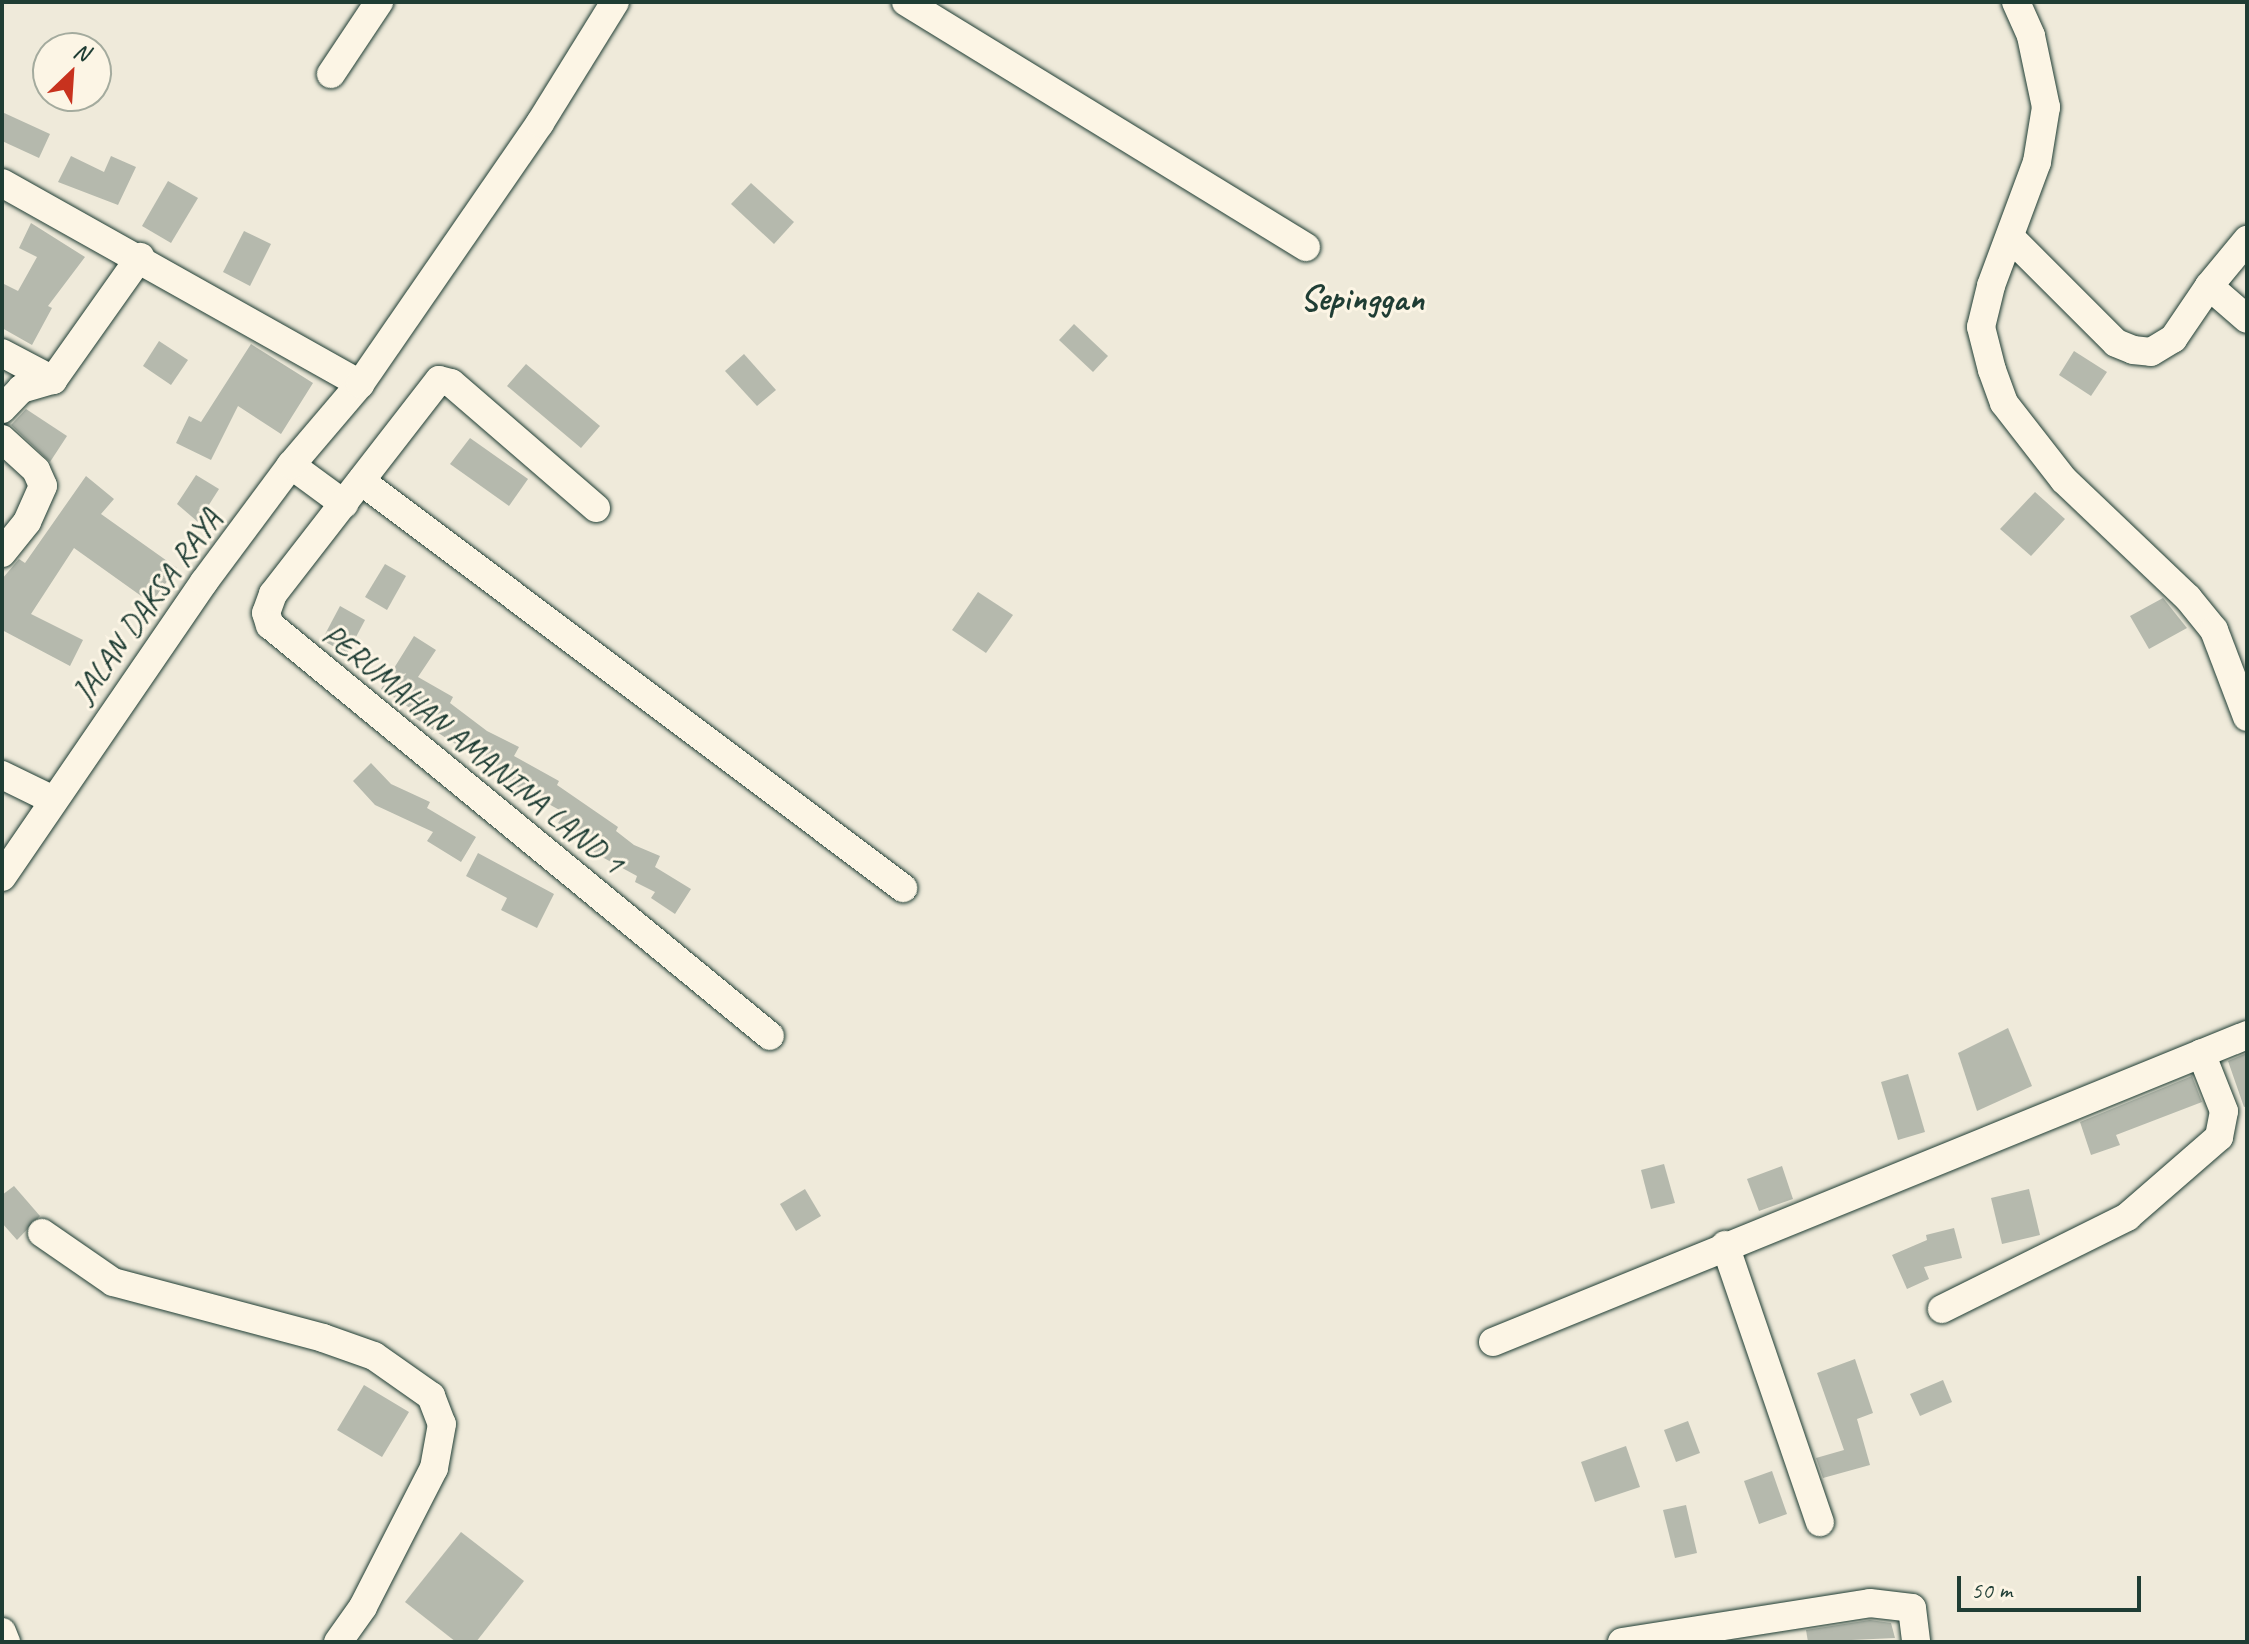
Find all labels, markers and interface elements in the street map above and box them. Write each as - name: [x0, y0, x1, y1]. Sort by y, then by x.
- north arrow: [32, 32, 112, 112]
- text: N: [69, 36, 93, 68]
- district label: Sepinggan: [1300, 277, 1424, 321]
- street label: JALAN DAKSA RAYA: [64, 502, 230, 710]
- street label: PERUMAHAN AMANINA LAND 1: [315, 616, 631, 882]
- scale bar: [1961, 1560, 2145, 1610]
- text: 50 m: [1971, 1575, 2012, 1605]

